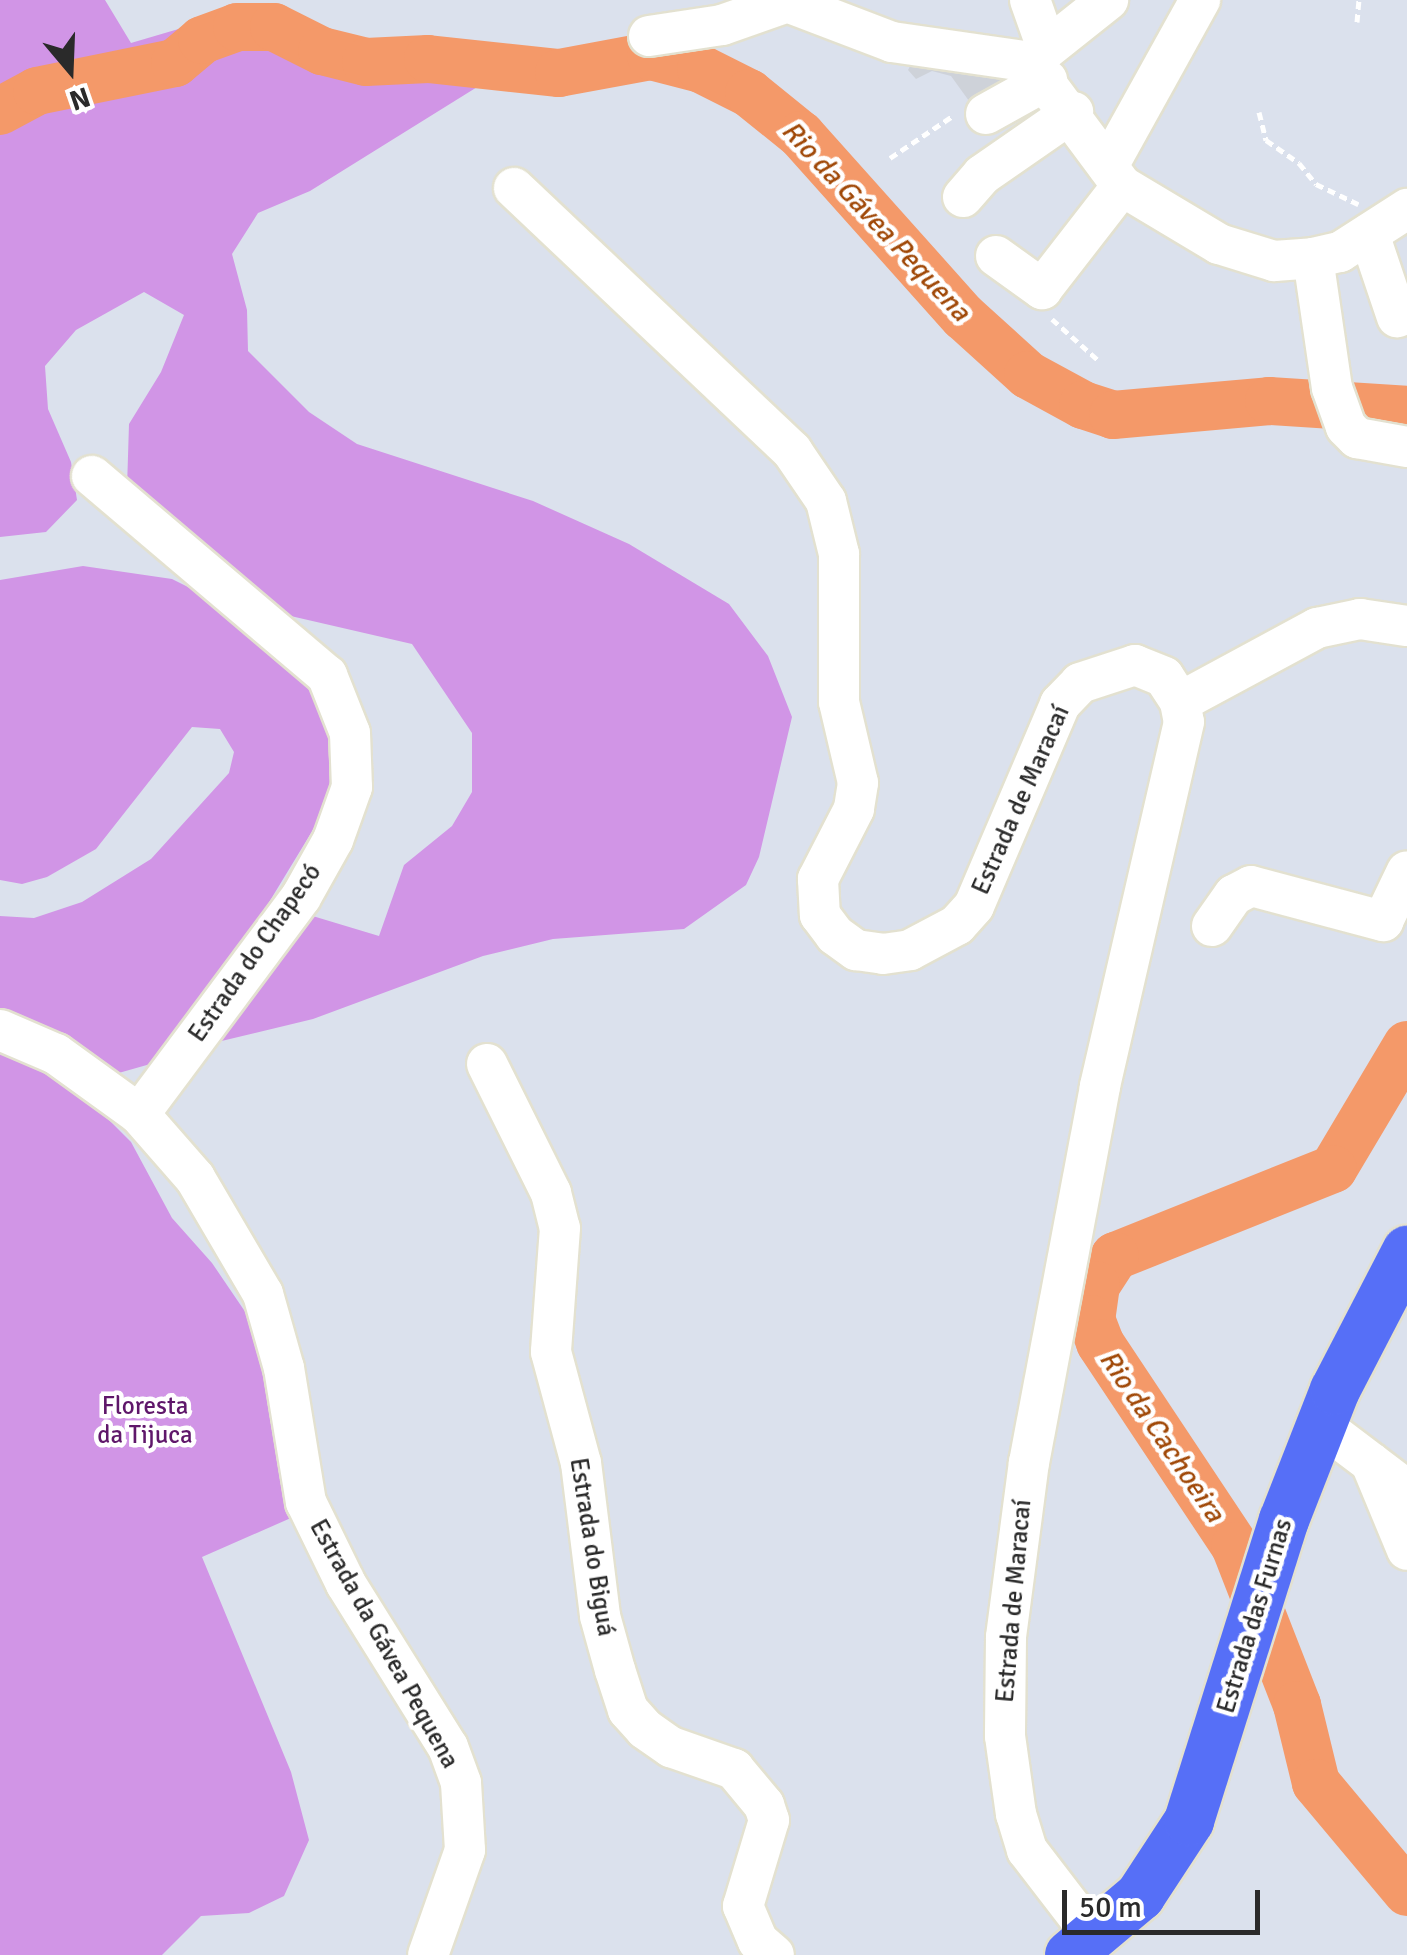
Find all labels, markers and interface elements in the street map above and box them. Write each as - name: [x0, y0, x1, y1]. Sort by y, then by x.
- north arrow: [20, 20, 120, 120]
- text: N: [65, 79, 95, 118]
- water label: Rio da Gávea Pequena: [775, 114, 977, 328]
- street label: Estrada de Maracaí: [966, 701, 1076, 899]
- street label: Estrada do Chapecó: [182, 858, 328, 1048]
- water label: Rio da Cachoeira: [1092, 1344, 1232, 1528]
- park label: Floresta da Tijuca: [97, 1392, 193, 1451]
- street label: Estrada do Biguá: [563, 1456, 621, 1638]
- street label: Estrada de Maracaí: [990, 1498, 1038, 1704]
- street label: Estrada da Gávea Pequena: [303, 1514, 465, 1774]
- street label: Estrada das Furnas: [1211, 1515, 1299, 1717]
- scale bar: [1067, 1870, 1264, 1932]
- text: 50 m: [1079, 1889, 1142, 1926]

